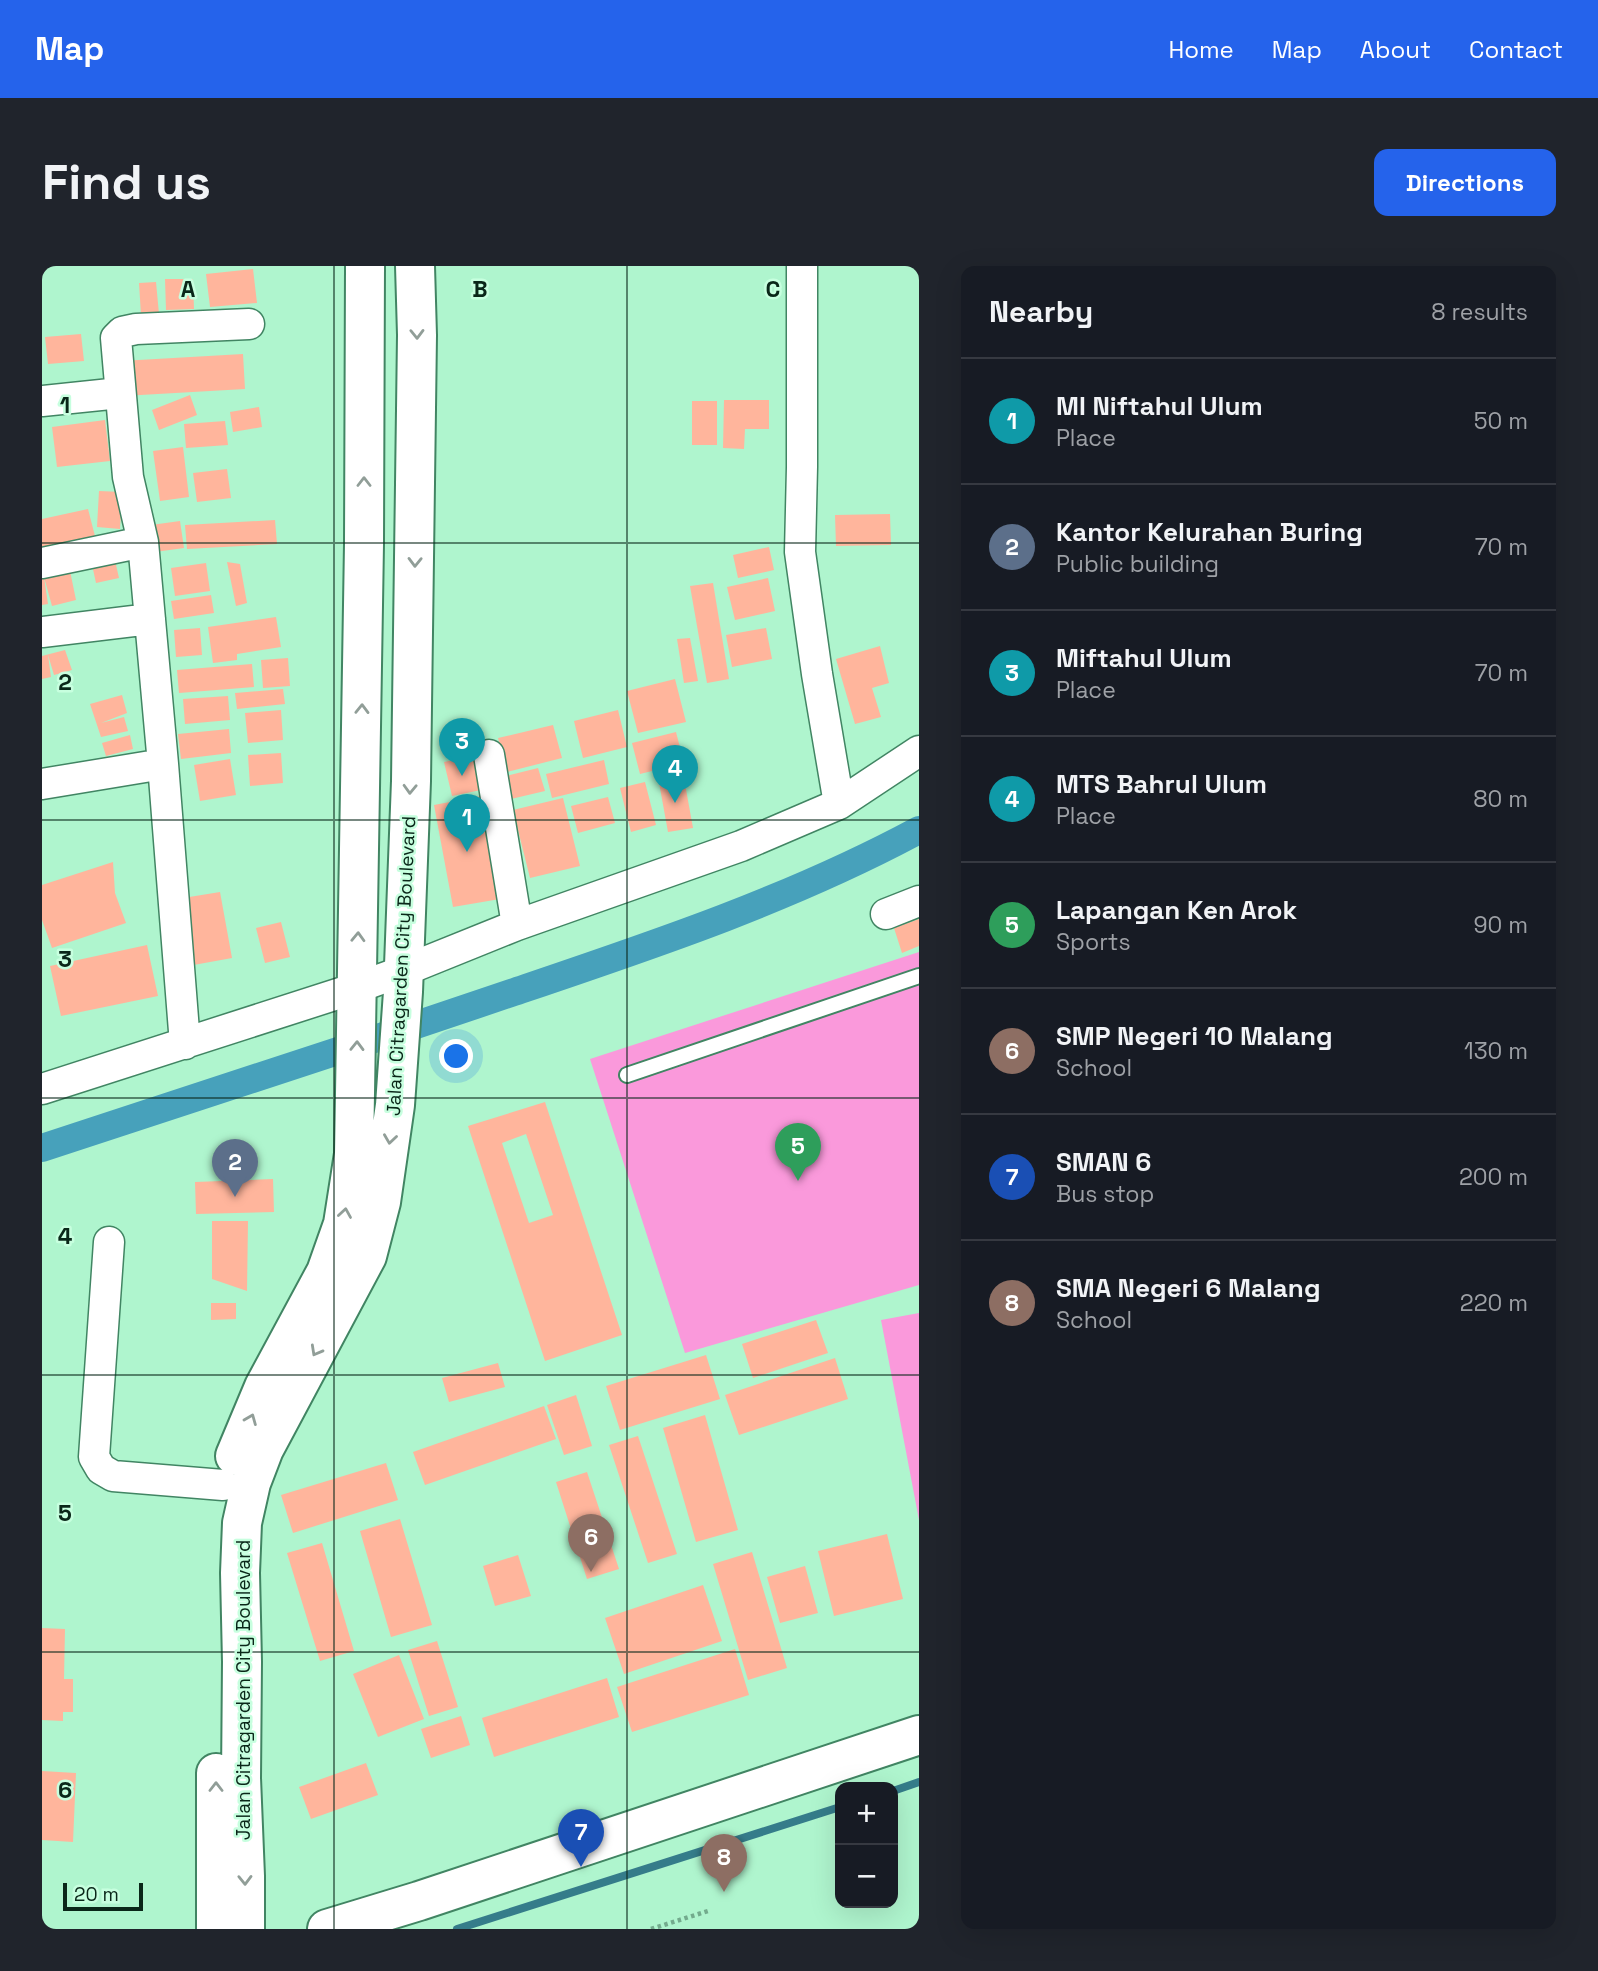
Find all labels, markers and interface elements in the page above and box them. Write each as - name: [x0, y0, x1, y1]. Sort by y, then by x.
- text: Map: [35, 28, 104, 70]
- text: Home: [1168, 34, 1234, 65]
- text: Map: [1272, 34, 1322, 65]
- text: About: [1360, 34, 1431, 65]
- text: Contact: [1469, 34, 1563, 65]
- button: Directions: [1374, 149, 1556, 216]
- text: Find us: [42, 151, 211, 213]
- text: A: [181, 274, 196, 304]
- text: B: [472, 274, 488, 304]
- text: C: [766, 274, 780, 304]
- text: Nearby: [989, 292, 1093, 331]
- text: 8 results: [1431, 297, 1528, 327]
- one-way arrow: [409, 329, 425, 340]
- text: MI Niftahul Ulum: [1056, 389, 1263, 423]
- text: 1: [60, 390, 70, 420]
- text: 1: [1007, 406, 1017, 436]
- text: 50 m: [1474, 406, 1528, 436]
- text: Place: [1056, 423, 1116, 453]
- one-way arrow: [356, 476, 372, 486]
- text: Kantor Kelurahan Buring: [1056, 515, 1363, 549]
- text: 2: [1005, 532, 1019, 562]
- text: 70 m: [1475, 532, 1528, 562]
- text: Public building: [1056, 549, 1219, 579]
- one-way arrow: [407, 556, 422, 567]
- text: Miftahul Ulum: [1056, 641, 1232, 675]
- text: 3: [1005, 658, 1019, 688]
- text: 70 m: [1475, 658, 1528, 688]
- text: 2: [58, 667, 72, 697]
- text: Place: [1056, 675, 1116, 705]
- one-way arrow: [355, 703, 370, 714]
- pin: 3: [439, 718, 485, 776]
- pin: 4: [652, 745, 698, 803]
- text: MTS Bahrul Ulum: [1056, 767, 1267, 801]
- one-way arrow: [403, 784, 418, 795]
- text: 4: [1005, 784, 1019, 814]
- text: 80 m: [1473, 784, 1528, 814]
- pin: 1: [444, 794, 490, 852]
- text: Place: [1056, 801, 1116, 831]
- street label: Jalan Citragarden City Boulevard: [381, 815, 421, 1117]
- text: Lapangan Ken Arok: [1056, 893, 1297, 927]
- text: 5: [1005, 910, 1019, 940]
- text: 90 m: [1473, 910, 1528, 940]
- text: Sports: [1056, 927, 1131, 957]
- one-way arrow: [350, 931, 366, 941]
- text: 3: [58, 944, 72, 974]
- text: SMP Negeri 10 Malang: [1056, 1019, 1333, 1053]
- text: 6: [1005, 1036, 1019, 1066]
- text: 130 m: [1464, 1036, 1528, 1066]
- your location: [439, 1039, 473, 1073]
- one-way arrow: [349, 1040, 364, 1051]
- text: School: [1056, 1053, 1132, 1083]
- pin: 5: [775, 1123, 821, 1181]
- one-way arrow: [383, 1133, 398, 1144]
- pin: 2: [212, 1139, 258, 1197]
- text: SMAN 6: [1056, 1145, 1151, 1179]
- text: 7: [1006, 1162, 1018, 1192]
- text: 200 m: [1459, 1162, 1528, 1192]
- text: Bus stop: [1056, 1179, 1154, 1209]
- one-way arrow: [337, 1207, 352, 1219]
- text: 4: [58, 1221, 73, 1251]
- text: SMA Negeri 6 Malang: [1056, 1271, 1320, 1305]
- text: 8: [1005, 1288, 1019, 1318]
- text: 220 m: [1460, 1288, 1528, 1318]
- text: School: [1056, 1305, 1132, 1335]
- one-way arrow: [311, 1343, 324, 1356]
- one-way arrow: [242, 1413, 256, 1425]
- text: 5: [58, 1498, 72, 1528]
- pin: 6: [568, 1514, 614, 1572]
- street label: Jalan Citragarden City Boulevard: [231, 1540, 256, 1840]
- text: 6: [58, 1775, 72, 1805]
- one-way arrow: [208, 1782, 224, 1792]
- map controls: [835, 1782, 898, 1908]
- button: +: [835, 1782, 898, 1845]
- pin: 7: [558, 1809, 604, 1867]
- pin: 8: [701, 1834, 747, 1892]
- button: −: [835, 1845, 898, 1908]
- one-way arrow: [237, 1875, 253, 1886]
- scale bar: [63, 1880, 144, 1912]
- text: 20 m: [74, 1882, 119, 1907]

